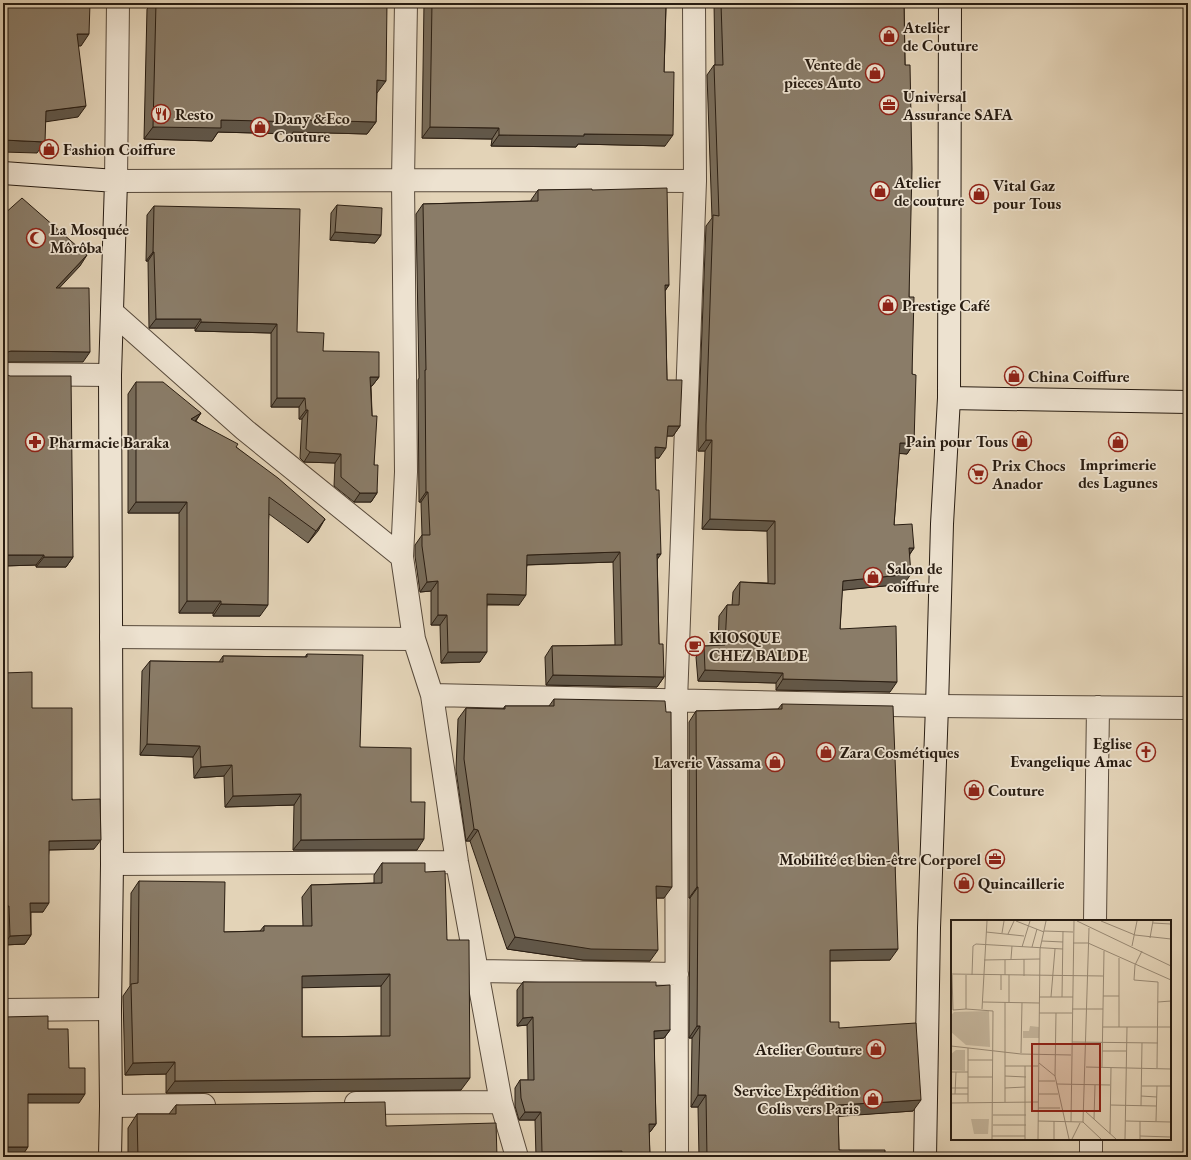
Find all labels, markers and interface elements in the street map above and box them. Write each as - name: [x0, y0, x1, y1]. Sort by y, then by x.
- place label: Atelier de Couture: [902, 17, 979, 56]
- shop icon: Atelier de Couture: [878, 25, 900, 47]
- place label: Vente de pieces Auto: [784, 54, 861, 93]
- shop icon: Vente de pieces Auto: [864, 62, 886, 84]
- place label: Universal Assurance SAFA: [902, 86, 1013, 125]
- office icon: Universal Assurance SAFA: [878, 94, 900, 116]
- restaurant icon: Resto: [150, 103, 172, 125]
- place label: Resto: [175, 104, 214, 125]
- place label: Dany &Eco Couture: [274, 108, 350, 147]
- shop icon: Dany &Eco Couture: [249, 116, 271, 138]
- shop icon: Fashion Coiffure: [38, 138, 60, 160]
- place label: Fashion Coiffure: [63, 139, 176, 160]
- place label: Atelier de couture: [893, 172, 965, 211]
- place label: Vital Gaz pour Tous: [993, 175, 1062, 214]
- shop icon: Atelier de couture: [869, 180, 891, 202]
- shop icon: Vital Gaz pour Tous: [968, 183, 990, 205]
- place label: La Mosquée Môrôba: [50, 219, 129, 258]
- mosque icon: La Mosquée Môrôba: [25, 227, 47, 249]
- shop icon: Prestige Café: [877, 294, 899, 316]
- place label: Prestige Café: [902, 295, 990, 316]
- shop icon: China Coiffure: [1003, 365, 1025, 387]
- place label: China Coiffure: [1028, 366, 1130, 387]
- shop icon: Pain pour Tous: [1011, 430, 1033, 452]
- pharmacy icon: Pharmacie Baraka: [24, 431, 46, 453]
- place label: Pain pour Tous: [906, 431, 1008, 452]
- shop icon: Imprimerie des Lagunes: [1107, 431, 1129, 453]
- place label: Pharmacie Baraka: [49, 432, 170, 453]
- place label: Imprimerie des Lagunes: [1078, 454, 1158, 493]
- place label: Prix Chocs Anador: [991, 455, 1066, 494]
- supermarket icon: Prix Chocs Anador: [967, 463, 989, 485]
- place label: Salon de coiffure: [887, 558, 943, 597]
- shop icon: Salon de coiffure: [862, 566, 884, 588]
- place label: KIOSQUE CHEZ BALDE: [709, 627, 808, 666]
- cafe icon: KIOSQUE CHEZ BALDE: [684, 635, 706, 657]
- place label: Eglise Evangelique Amac: [1010, 733, 1132, 772]
- shop icon: Zara Cosmétiques: [815, 741, 837, 763]
- church icon: Eglise Evangelique Amac: [1135, 741, 1157, 763]
- place label: Zara Cosmétiques: [840, 742, 959, 763]
- shop icon: Laverie Vassama: [764, 751, 786, 773]
- place label: Laverie Vassama: [654, 752, 762, 773]
- shop icon: Couture: [963, 779, 985, 801]
- place label: Couture: [988, 780, 1044, 801]
- office icon: Mobilité et bien-être Corporel: [984, 848, 1006, 870]
- place label: Mobilité et bien-être Corporel: [779, 849, 981, 870]
- shop icon: Quincaillerie: [953, 872, 975, 894]
- place label: Quincaillerie: [978, 873, 1065, 894]
- inset map: [951, 920, 1171, 1140]
- shop icon: Atelier Couture: [865, 1038, 887, 1060]
- place label: Atelier Couture: [754, 1039, 862, 1060]
- place label: Service Expédition Colis vers Paris: [734, 1080, 859, 1119]
- shop icon: Service Expédition Colis vers Paris: [862, 1088, 884, 1110]

